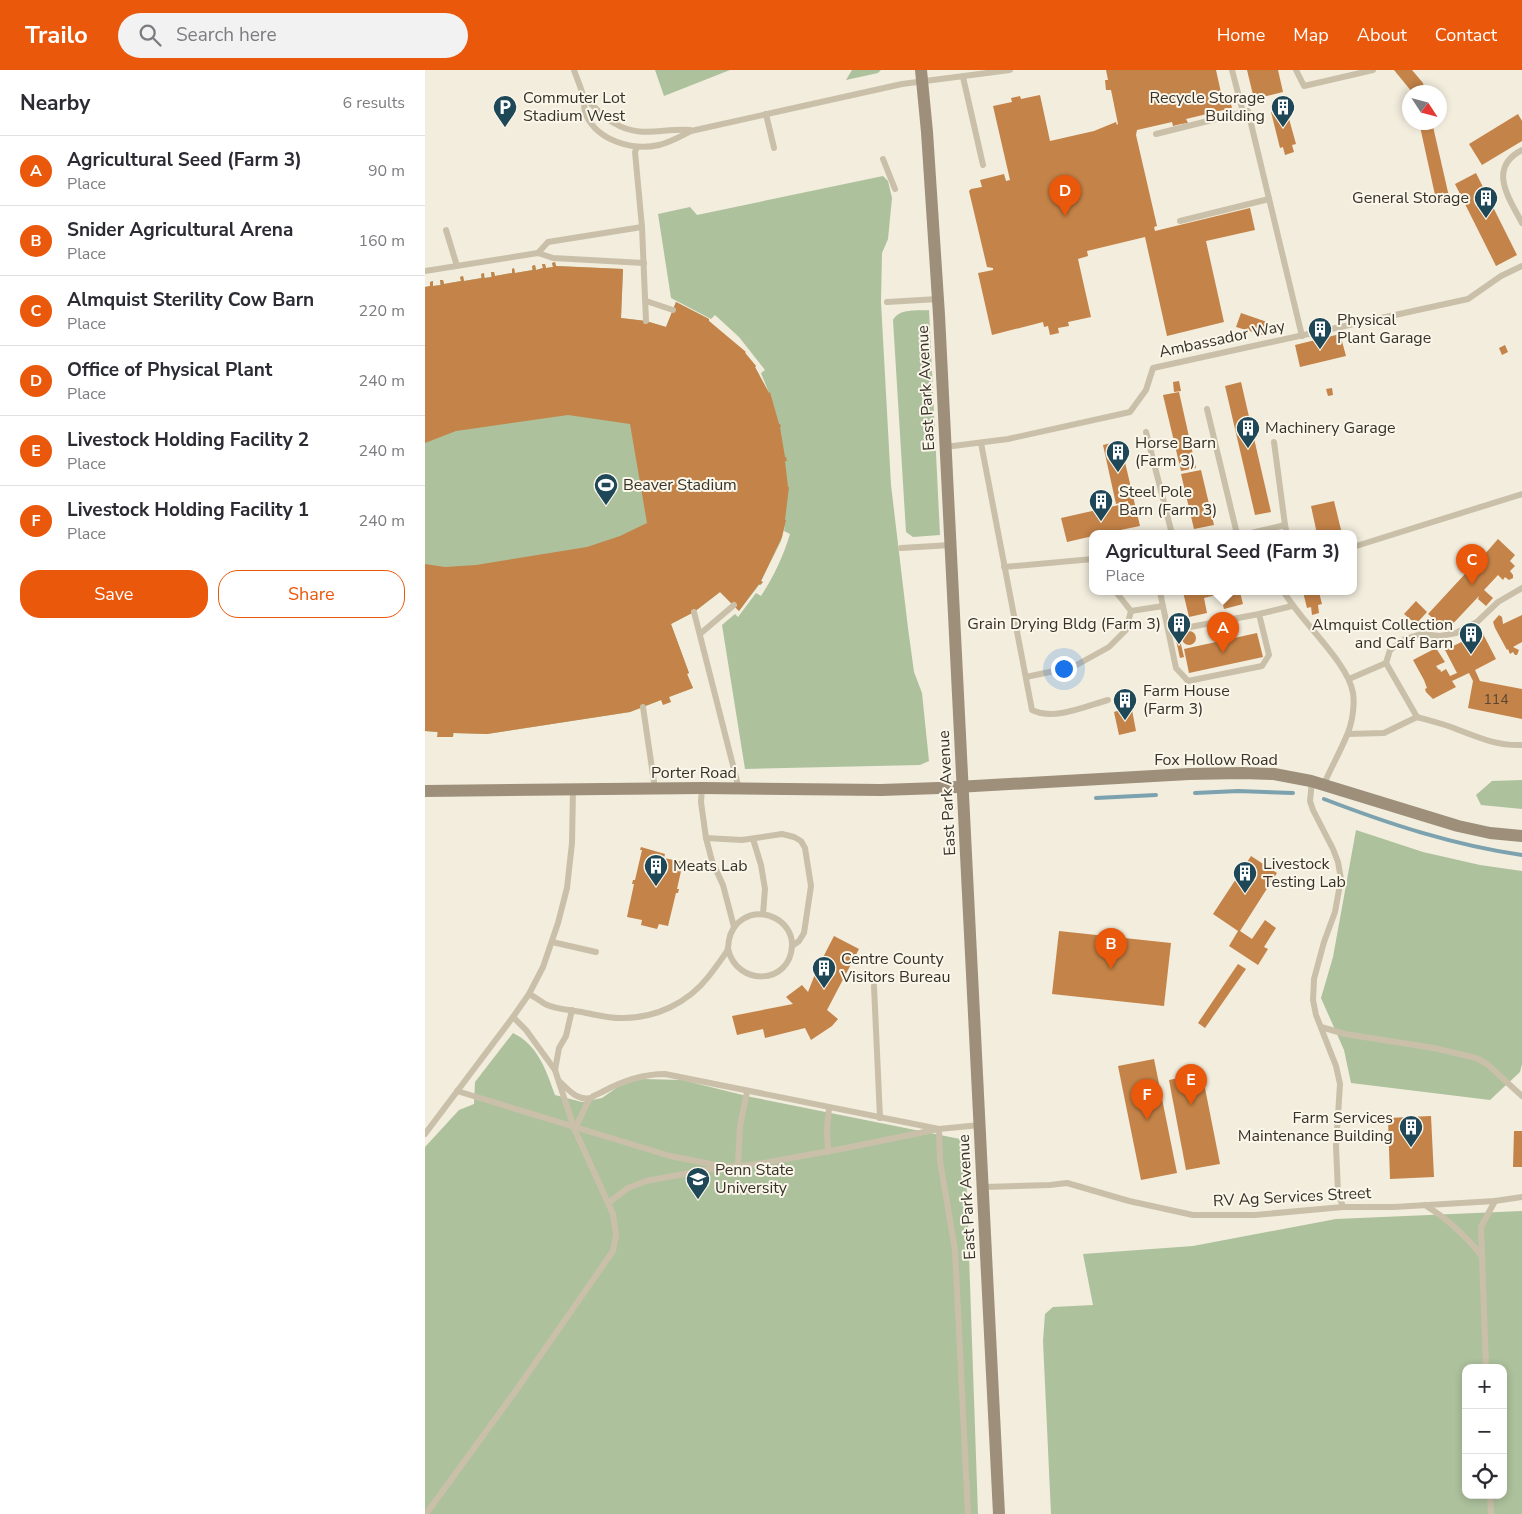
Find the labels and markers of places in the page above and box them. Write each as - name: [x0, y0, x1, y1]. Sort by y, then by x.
- place label: Commuter Lot Stadium West: [523, 87, 626, 127]
- place label: Recycle Storage Building: [1149, 87, 1265, 127]
- parking icon: Commuter Lot Stadium West: [492, 94, 518, 128]
- building icon: Recycle Storage Building: [1270, 94, 1296, 128]
- pin: D: [1049, 175, 1081, 216]
- building icon: General Storage: [1473, 185, 1499, 219]
- place label: General Storage: [1352, 187, 1469, 209]
- place label: Physical Plant Garage: [1337, 309, 1431, 349]
- building icon: Physical Plant Garage: [1307, 316, 1333, 350]
- building icon: Machinery Garage: [1235, 415, 1261, 449]
- place label: Machinery Garage: [1265, 417, 1396, 439]
- place label: Horse Barn (Farm 3): [1135, 432, 1216, 472]
- building icon: Horse Barn (Farm 3): [1105, 439, 1131, 473]
- sports icon: Beaver Stadium: [593, 472, 619, 506]
- place label: Beaver Stadium: [623, 474, 737, 496]
- place label: Steel Pole Barn (Farm 3): [1119, 481, 1217, 521]
- building icon: Steel Pole Barn (Farm 3): [1088, 488, 1114, 522]
- pin: C: [1456, 544, 1488, 585]
- building icon: Grain Drying Bldg (Farm 3): [1166, 611, 1192, 645]
- pin: A: [1207, 612, 1239, 653]
- place label: Grain Drying Bldg (Farm 3): [967, 613, 1161, 635]
- place label: Almquist Collection and Calf Barn: [1312, 614, 1453, 654]
- building icon: Almquist Collection and Calf Barn: [1458, 621, 1484, 655]
- place label: Farm House (Farm 3): [1143, 680, 1230, 720]
- building icon: Farm House (Farm 3): [1112, 687, 1138, 721]
- building icon: Meats Lab: [643, 853, 669, 887]
- place label: Livestock Testing Lab: [1263, 853, 1346, 893]
- place label: Meats Lab: [673, 855, 748, 877]
- building icon: Livestock Testing Lab: [1232, 860, 1258, 894]
- pin: B: [1095, 928, 1127, 969]
- place label: Centre County Visitors Bureau: [840, 948, 950, 988]
- building icon: Centre County Visitors Bureau: [811, 955, 837, 989]
- pin: E: [1175, 1064, 1207, 1105]
- pin: F: [1131, 1079, 1163, 1120]
- place label: Farm Services Maintenance Building: [1238, 1107, 1393, 1147]
- building icon: Farm Services Maintenance Building: [1398, 1114, 1424, 1148]
- place label: Penn State University: [715, 1159, 794, 1199]
- school or university icon: Penn State University: [685, 1166, 711, 1200]

